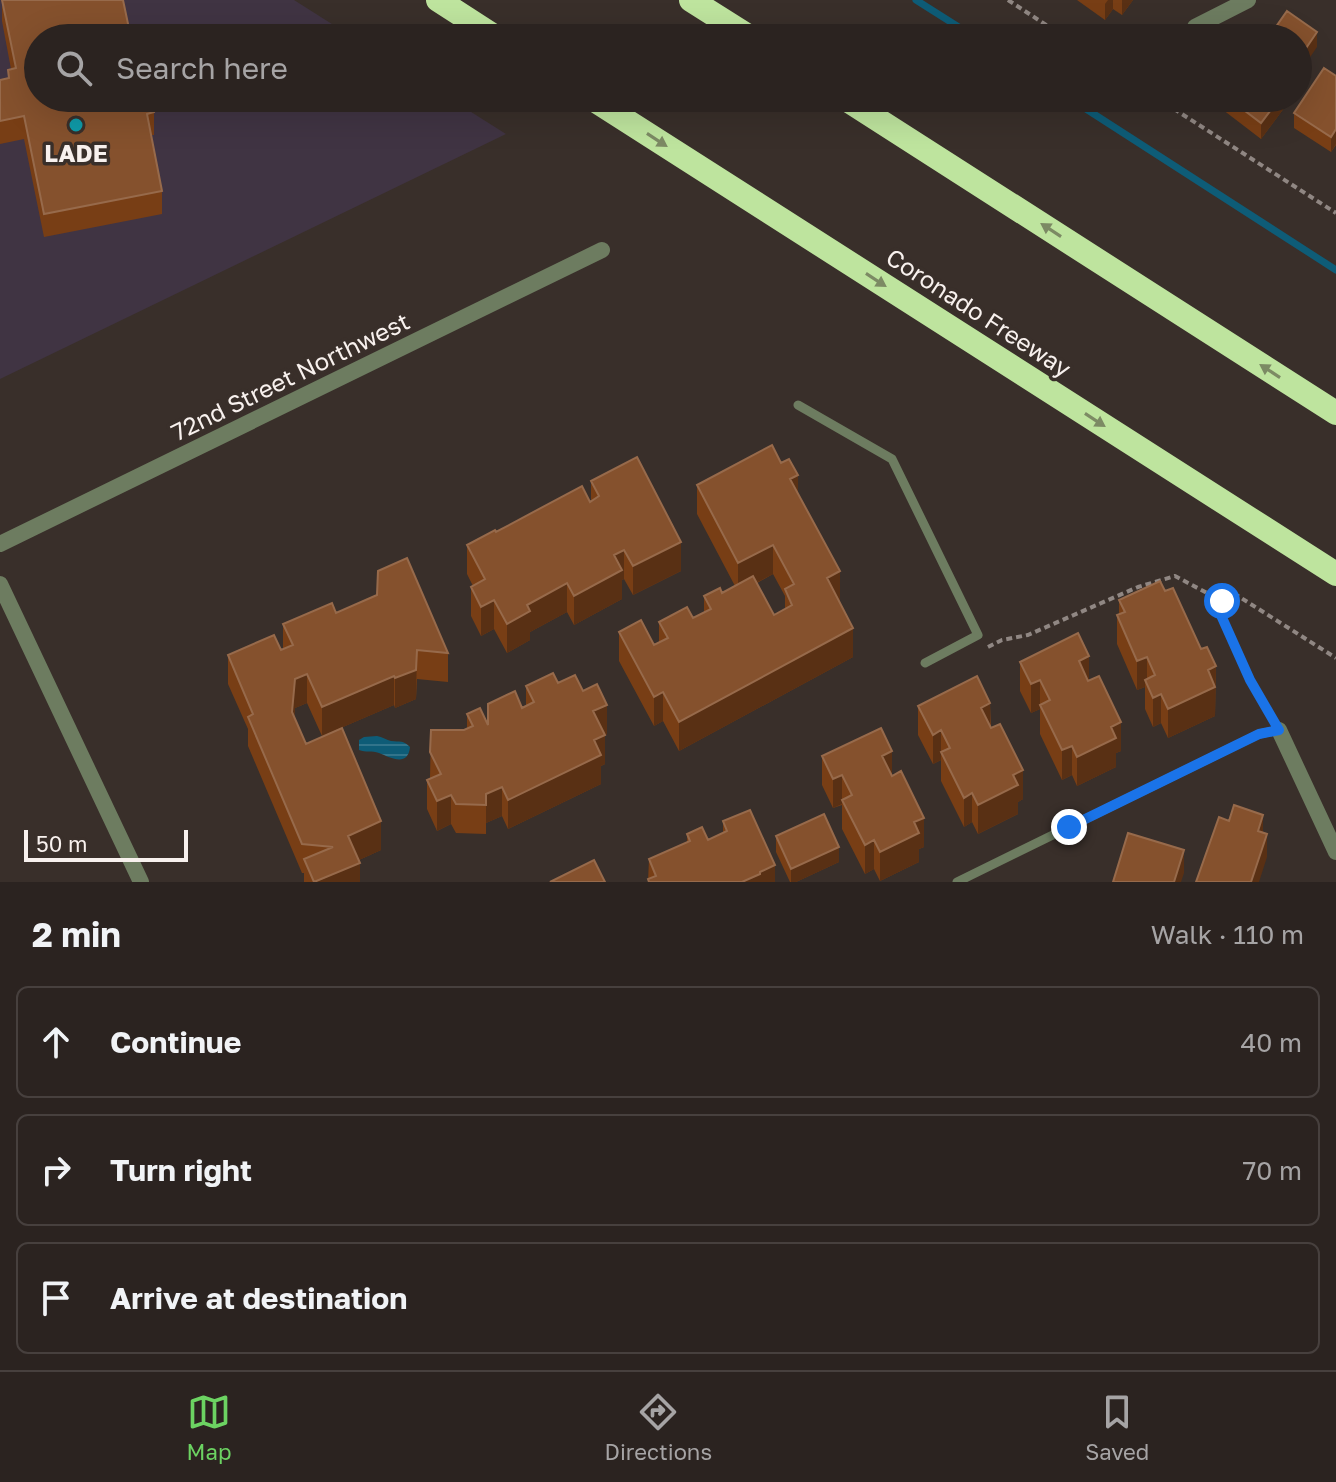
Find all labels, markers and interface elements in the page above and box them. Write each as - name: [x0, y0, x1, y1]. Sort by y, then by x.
- search box: [24, 24, 1312, 112]
- icon: search: [52, 46, 96, 90]
- text: Search here: [116, 50, 288, 86]
- marker: LADE: [67, 116, 85, 134]
- one-way arrow: [646, 132, 667, 147]
- place label: LADE: [44, 138, 108, 167]
- one-way arrow: [1040, 224, 1062, 238]
- street label: Coronado Freeway: [881, 242, 1077, 382]
- one-way arrow: [865, 272, 887, 286]
- street label: 72nd Street Northwest: [166, 306, 414, 446]
- one-way arrow: [1259, 364, 1281, 378]
- one-way arrow: [1084, 412, 1106, 426]
- route start: [1204, 583, 1240, 619]
- route end: [1051, 809, 1087, 845]
- scale bar: [24, 826, 188, 862]
- text: 50 m: [36, 830, 87, 857]
- text: 2 min: [32, 914, 121, 954]
- text: Walk · 110 m: [1151, 919, 1304, 950]
- icon: ahead: [34, 1020, 78, 1064]
- text: Continue: [110, 1024, 241, 1060]
- text: 40 m: [1241, 1027, 1302, 1058]
- icon: right: [34, 1148, 78, 1192]
- text: Turn right: [110, 1152, 252, 1188]
- text: 70 m: [1243, 1155, 1302, 1186]
- icon: arrive: [34, 1276, 78, 1320]
- text: Arrive at destination: [110, 1280, 407, 1316]
- tab: Map: [187, 1390, 231, 1465]
- tab: Directions: [605, 1390, 712, 1465]
- tab: Saved: [1085, 1390, 1149, 1465]

